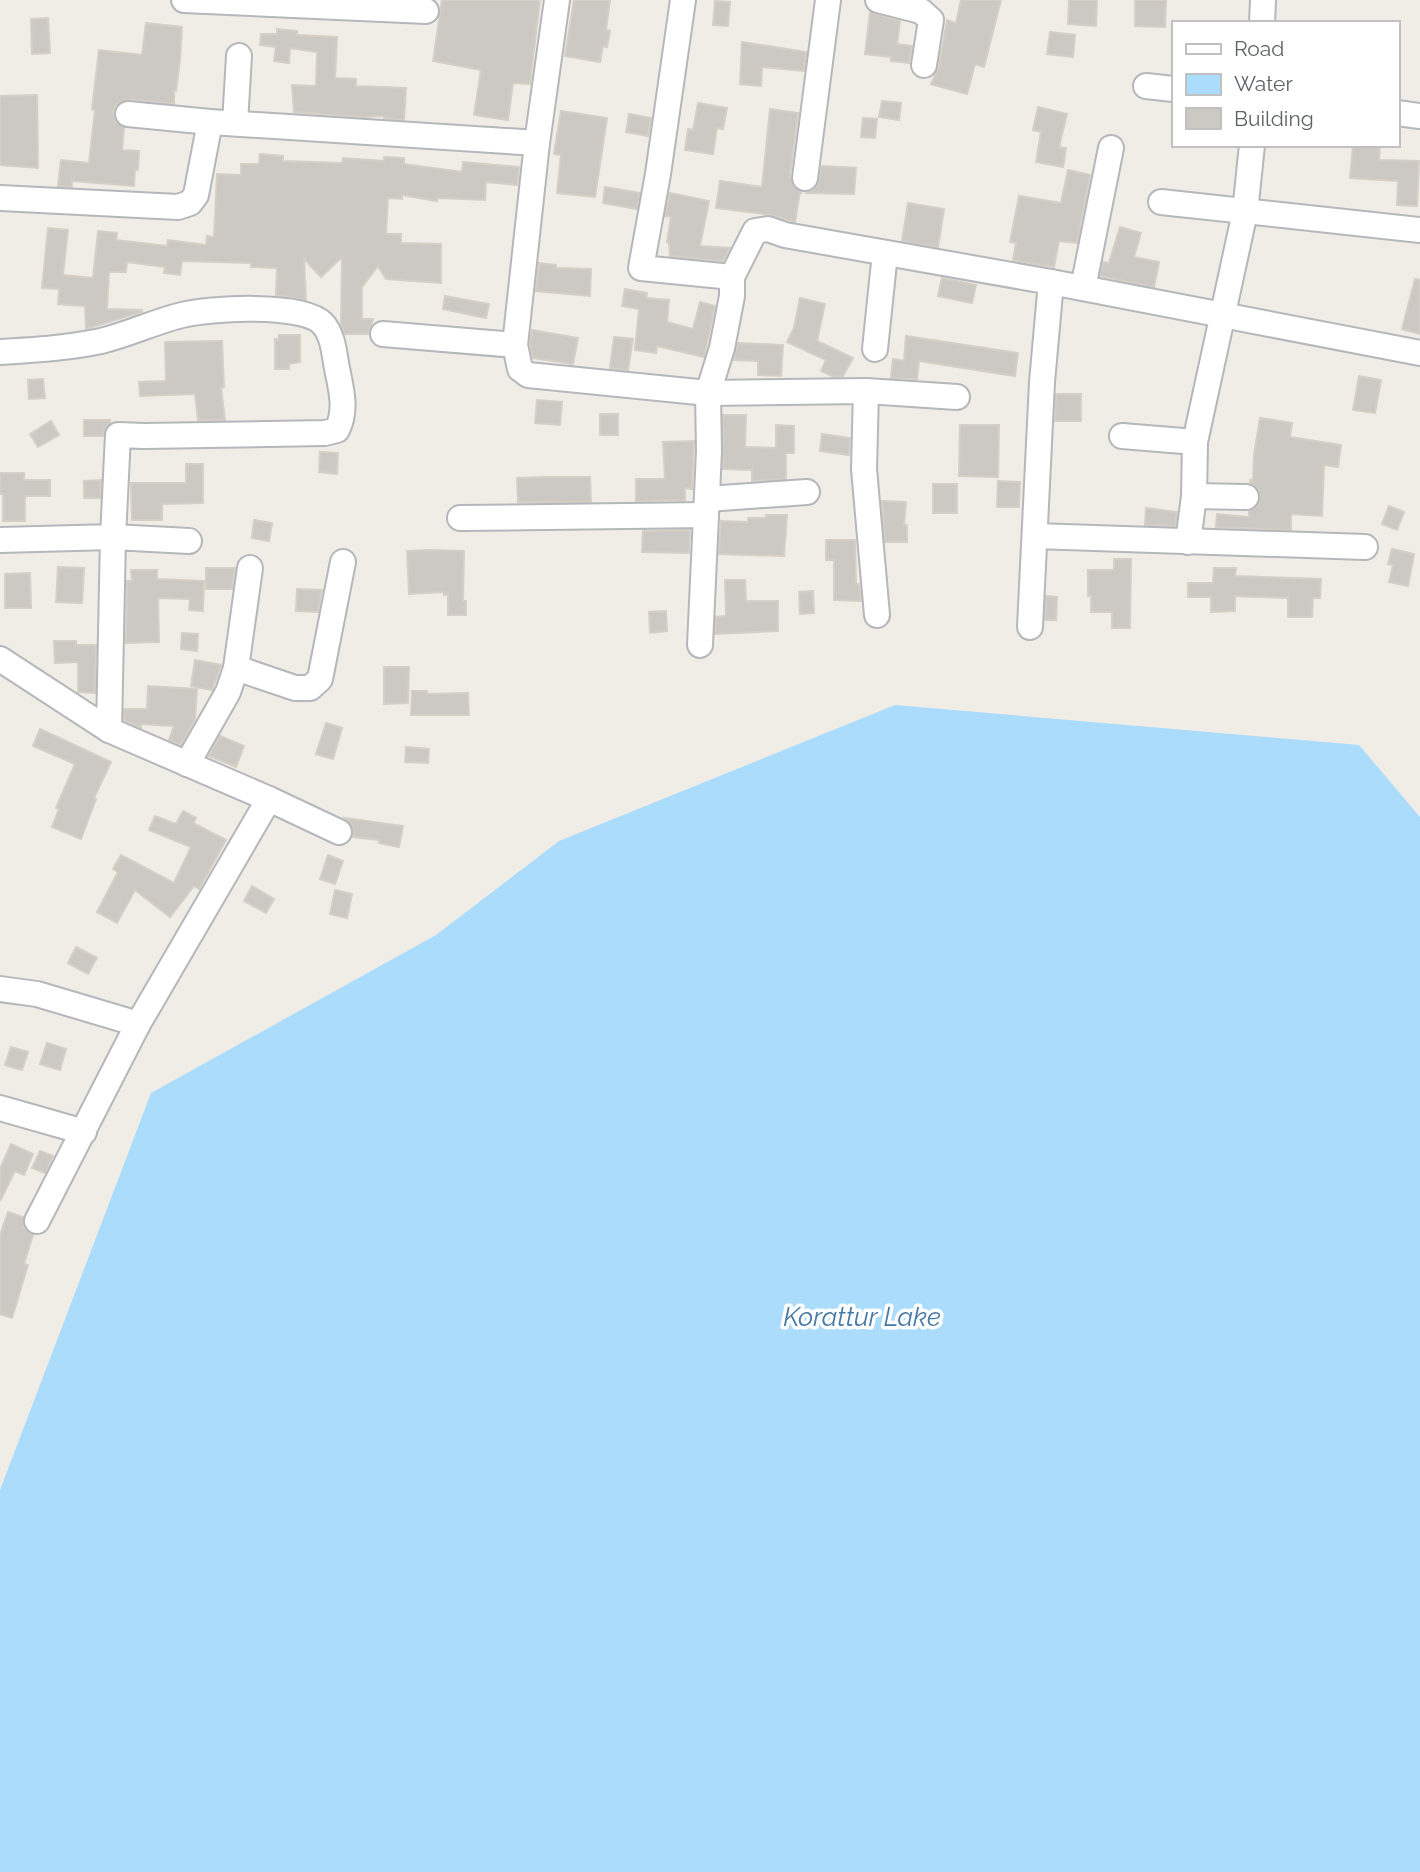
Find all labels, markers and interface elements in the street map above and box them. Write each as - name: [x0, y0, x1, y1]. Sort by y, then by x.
- legend: [1172, 21, 1399, 147]
- text: Road: [1234, 36, 1284, 61]
- text: Water: [1234, 71, 1293, 96]
- text: Building: [1234, 106, 1314, 131]
- water label: Korattur Lake: [783, 1302, 941, 1332]

